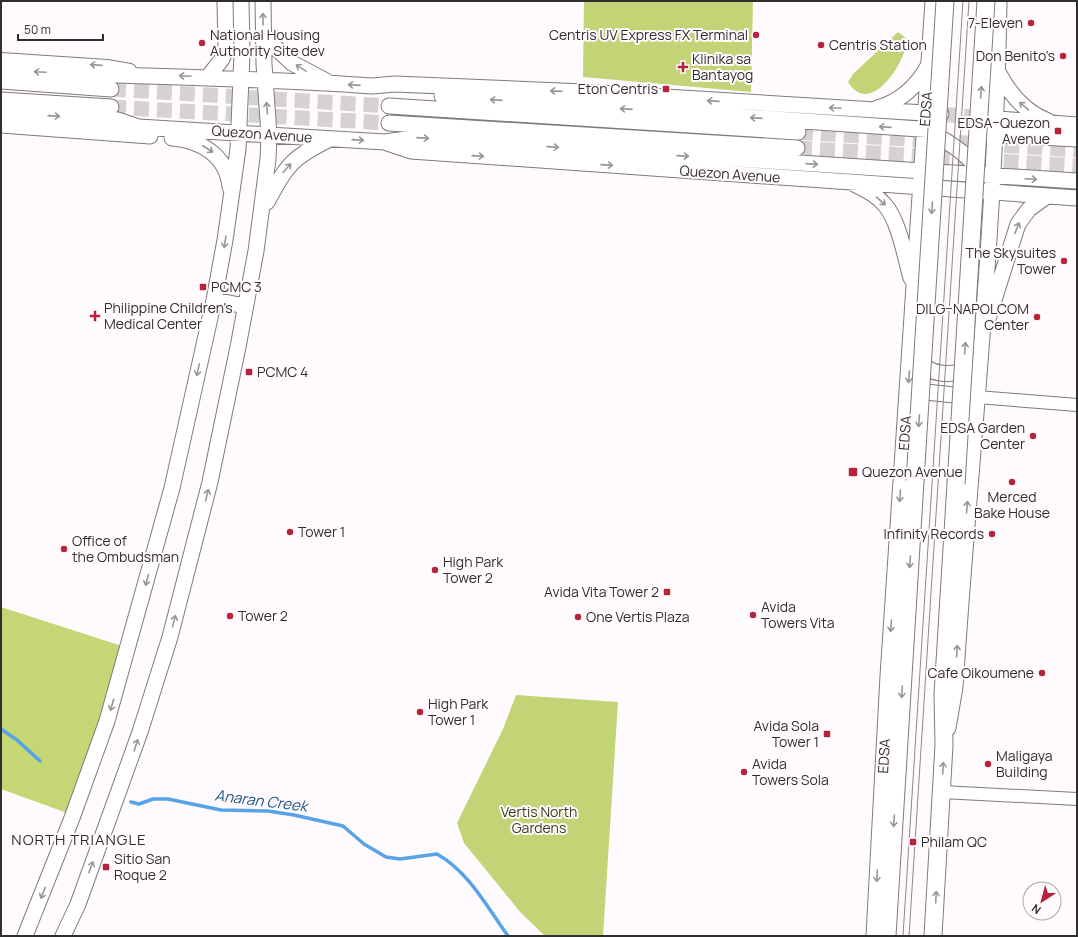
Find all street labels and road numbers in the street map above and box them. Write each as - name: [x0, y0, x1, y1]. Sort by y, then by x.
- street label: EDSA: [915, 91, 936, 127]
- street label: Quezon Avenue: [211, 121, 313, 146]
- street label: Quezon Avenue: [679, 161, 781, 186]
- street label: EDSA: [894, 415, 915, 451]
- street label: EDSA: [873, 738, 894, 774]

